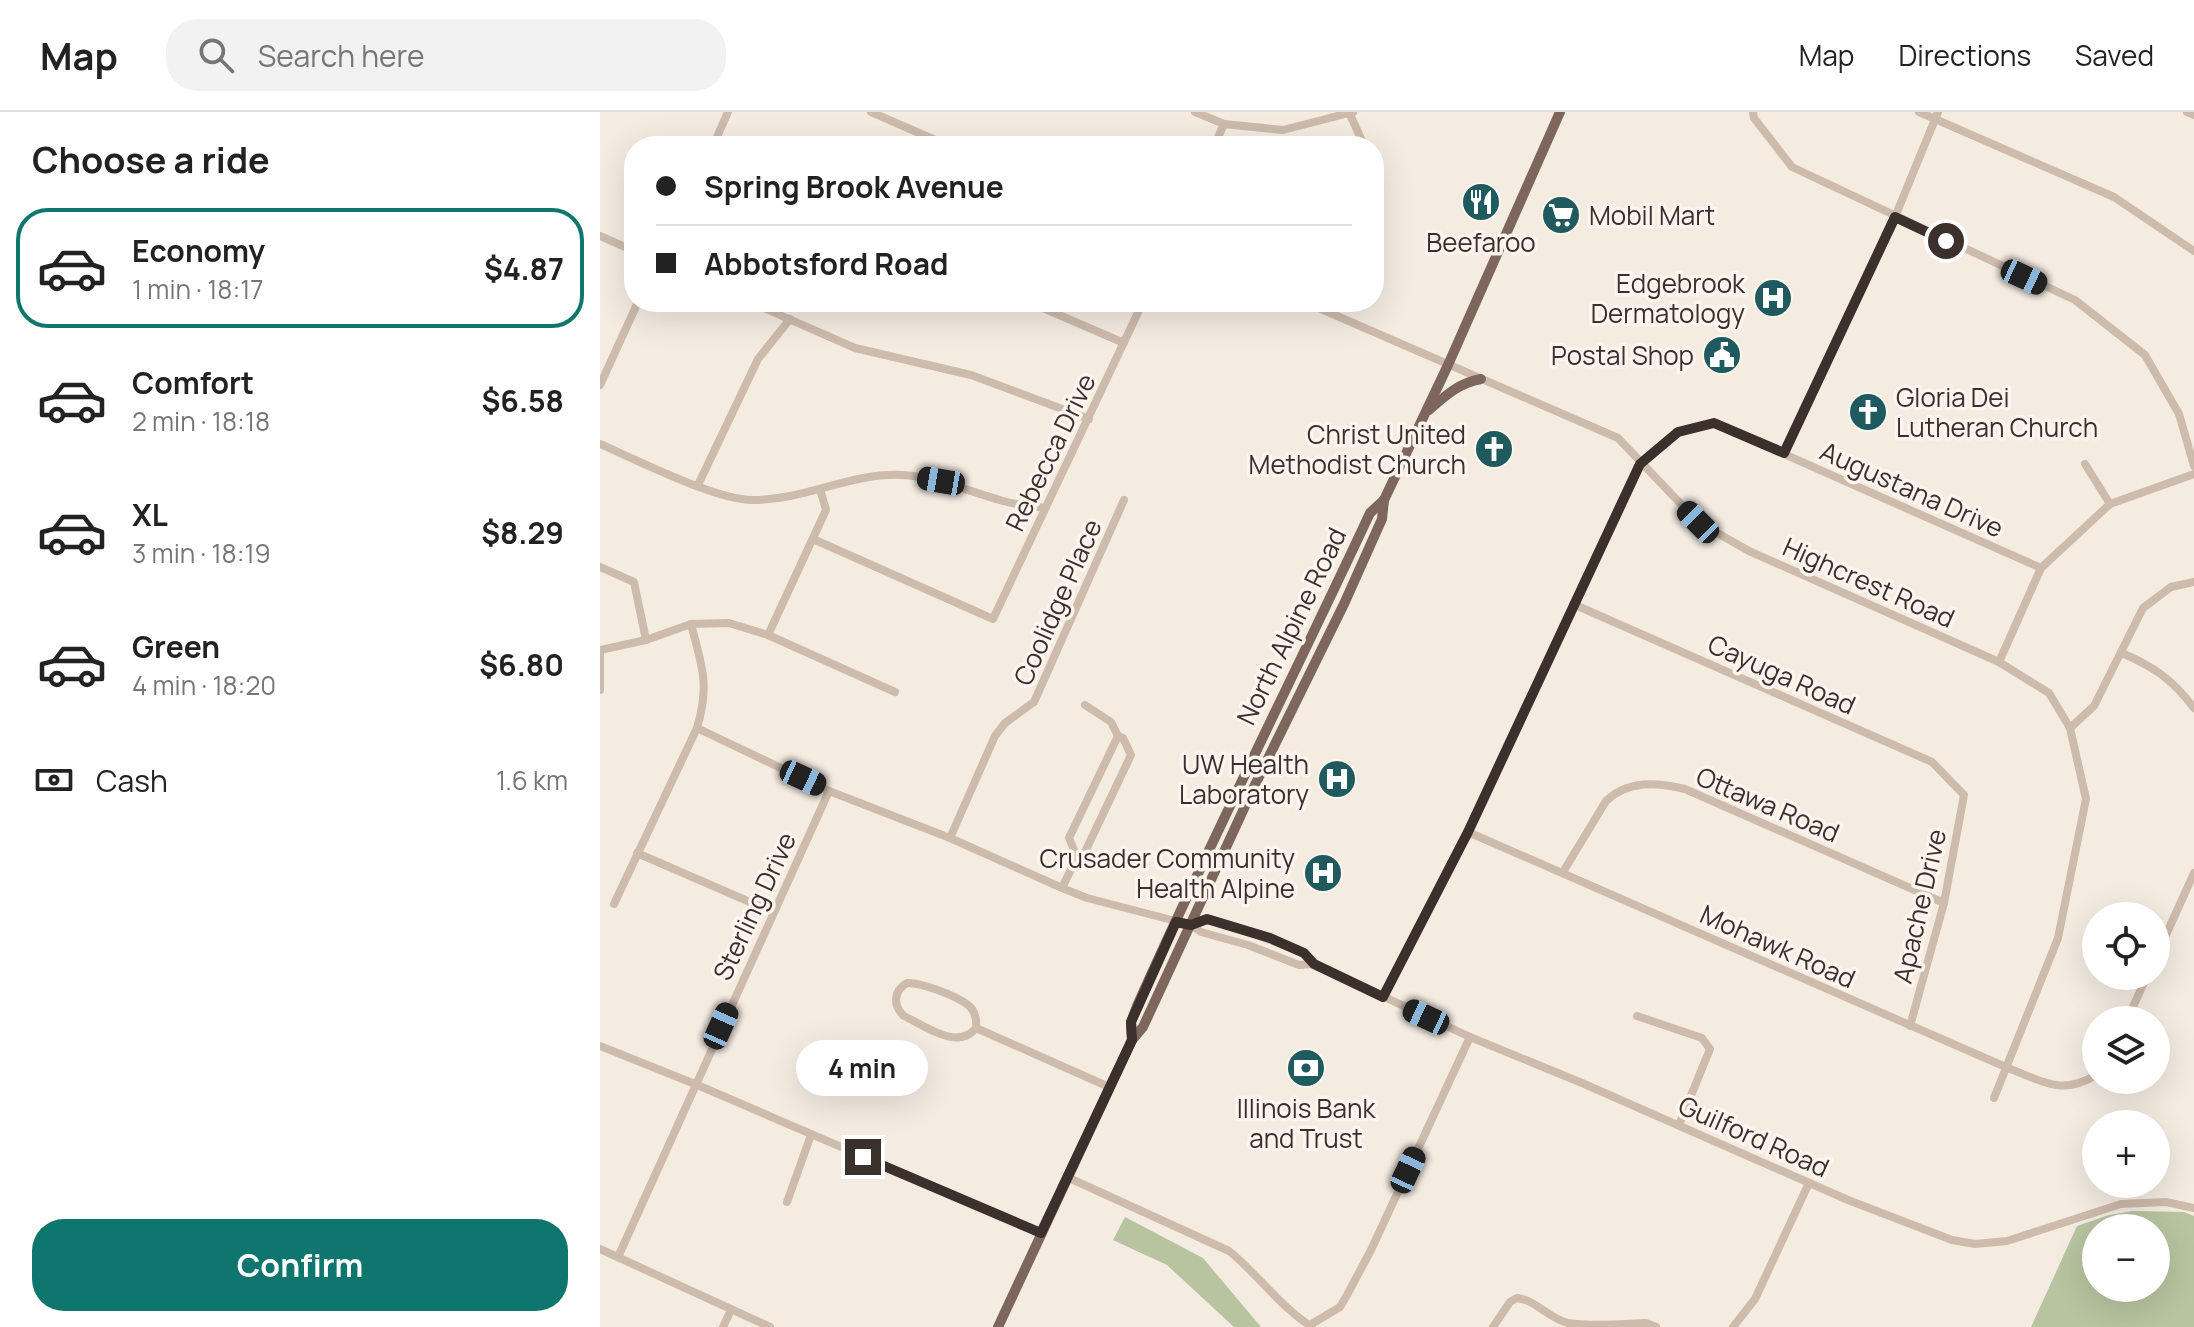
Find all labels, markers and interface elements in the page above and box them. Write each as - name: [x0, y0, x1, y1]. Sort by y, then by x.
- search box: [166, 19, 726, 91]
- text: Map: [40, 29, 118, 81]
- icon: search: [194, 33, 238, 77]
- text: Search here: [258, 35, 425, 76]
- text: Map: [1799, 36, 1854, 74]
- text: Directions: [1898, 36, 2031, 74]
- text: Saved: [2075, 36, 2154, 74]
- text: Choose a ride: [32, 135, 270, 184]
- text: Spring Brook Avenue: [704, 166, 1004, 207]
- restaurant icon: Beefaroo: [1460, 181, 1502, 223]
- supermarket icon: Mobil Mart: [1540, 194, 1582, 236]
- place label: Mobil Mart: [1589, 197, 1715, 233]
- route start: [1928, 223, 1964, 259]
- place label: Beefaroo: [1426, 224, 1536, 260]
- text: Economy: [132, 230, 265, 271]
- icon: car: [36, 232, 108, 304]
- text: Abbotsford Road: [704, 243, 948, 284]
- text: $4.87: [484, 248, 564, 289]
- car: [1997, 256, 2051, 298]
- place label: Edgebrook Dermatology: [1591, 265, 1746, 331]
- text: 1 min · 18:17: [132, 271, 263, 307]
- hospital icon: Edgebrook Dermatology: [1752, 277, 1794, 319]
- public building icon: Postal Shop: [1701, 334, 1743, 376]
- place label: Postal Shop: [1551, 337, 1694, 373]
- text: Comfort: [132, 362, 254, 403]
- icon: car: [36, 364, 108, 436]
- street label: Rebecca Drive: [996, 367, 1104, 537]
- place label: Gloria Dei Lutheran Church: [1896, 379, 2098, 445]
- text: $6.58: [481, 380, 564, 421]
- church icon: Gloria Dei Lutheran Church: [1847, 391, 1889, 433]
- text: 2 min · 18:18: [132, 403, 270, 439]
- place label: Christ United Methodist Church: [1249, 416, 1466, 482]
- church icon: Christ United Methodist Church: [1473, 428, 1515, 470]
- street label: Augustana Drive: [1815, 432, 2009, 546]
- car: [915, 465, 967, 497]
- text: XL: [132, 494, 168, 535]
- icon: car: [36, 496, 108, 568]
- car: [1673, 497, 1723, 547]
- text: $8.29: [481, 512, 564, 553]
- street label: Coolidge Place: [1004, 513, 1110, 691]
- street label: North Alpine Road: [1228, 521, 1354, 731]
- street label: Highcrest Road: [1777, 528, 1961, 636]
- text: 3 min · 18:19: [132, 535, 271, 571]
- street label: Cayuga Road: [1702, 625, 1862, 723]
- text: Green: [132, 626, 220, 667]
- icon: car: [36, 628, 108, 700]
- text: $6.80: [479, 644, 564, 685]
- text: 4 min · 18:20: [132, 667, 276, 703]
- place label: UW Health Laboratory: [1179, 746, 1309, 812]
- car: [776, 757, 830, 799]
- icon: cash: [32, 758, 76, 802]
- hospital icon: UW Health Laboratory: [1316, 758, 1358, 800]
- street label: Ottawa Road: [1691, 758, 1845, 850]
- text: Cash: [96, 760, 168, 801]
- text: 1.6 km: [496, 762, 568, 798]
- street label: Apache Drive: [1884, 825, 1954, 987]
- street label: Sterling Drive: [704, 826, 804, 986]
- place label: Crusader Community Health Alpine: [1040, 840, 1295, 906]
- hospital icon: Crusader Community Health Alpine: [1302, 852, 1344, 894]
- street label: Mohawk Road: [1695, 896, 1861, 996]
- map controls: [2082, 902, 2170, 1302]
- button: locate: [2082, 902, 2170, 990]
- car: [1399, 996, 1453, 1038]
- car: [700, 999, 742, 1053]
- button: layers: [2082, 1006, 2170, 1094]
- callout: 4 min: [797, 1041, 929, 1097]
- bank icon: Illinois Bank and Trust: [1285, 1047, 1327, 1089]
- text: 4 min: [828, 1050, 896, 1086]
- street label: Guilford Road: [1673, 1087, 1835, 1185]
- place label: Illinois Bank and Trust: [1237, 1090, 1376, 1156]
- button: +: [2082, 1110, 2170, 1198]
- route end: [845, 1139, 881, 1175]
- car: [1387, 1143, 1429, 1197]
- button: −: [2082, 1214, 2170, 1302]
- button: Confirm: [32, 1219, 568, 1311]

